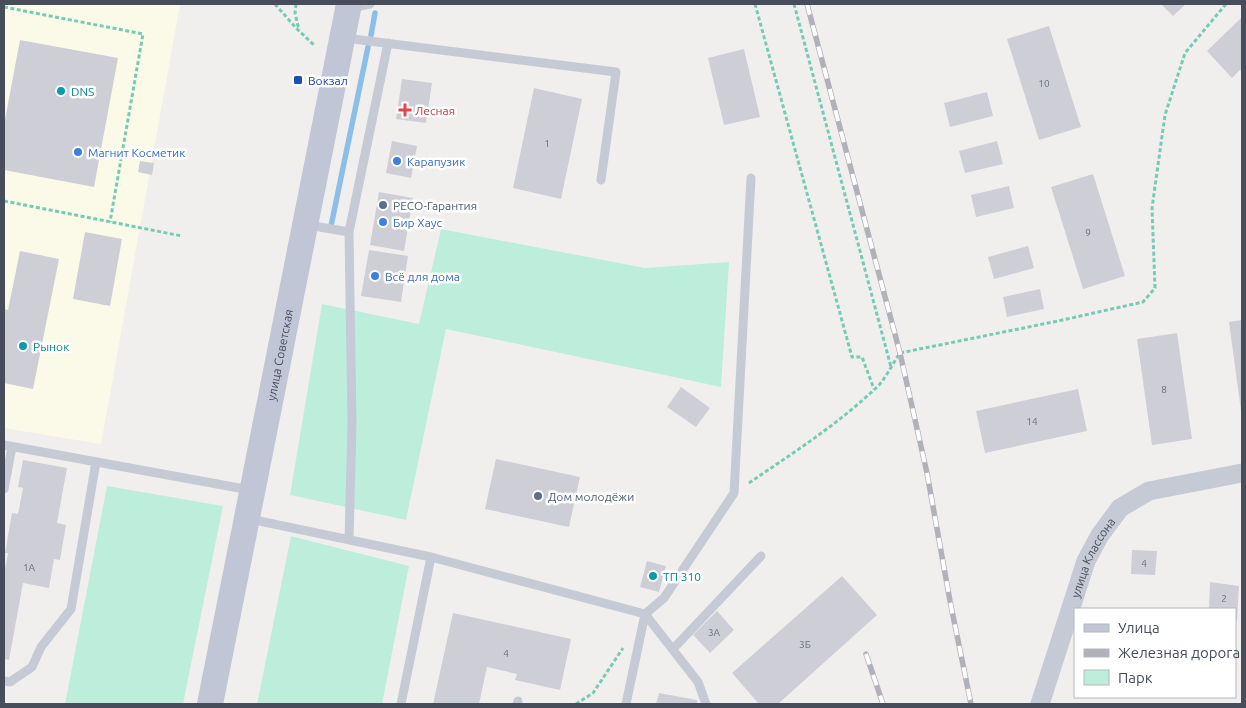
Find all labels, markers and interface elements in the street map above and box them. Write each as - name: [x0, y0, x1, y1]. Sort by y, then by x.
- marker: Вокзал: [292, 74, 304, 86]
- place label: Вокзал: [308, 74, 348, 87]
- house number: 10: [1038, 78, 1050, 89]
- marker: DNS: [55, 85, 67, 97]
- place label: DNS: [71, 85, 94, 98]
- marker: Лесная: [399, 104, 411, 116]
- place label: Лесная: [415, 104, 455, 117]
- house number: 1: [544, 138, 550, 149]
- marker: Магнит Косметик: [72, 146, 84, 158]
- place label: Магнит Косметик: [88, 146, 185, 159]
- marker: Карапузик: [391, 155, 403, 167]
- place label: Карапузик: [407, 155, 465, 168]
- marker: РЕСО-Гарантия: [377, 199, 389, 211]
- place label: РЕСО-Гарантия: [393, 199, 477, 212]
- marker: Бир Хаус: [377, 216, 389, 228]
- place label: Бир Хаус: [393, 216, 443, 229]
- house number: 9: [1085, 227, 1091, 238]
- marker: Всё для дома: [369, 270, 381, 282]
- place label: Всё для дома: [385, 270, 460, 283]
- street label: улица Советская: [264, 308, 295, 402]
- marker: Рынок: [17, 340, 29, 352]
- place label: Рынок: [33, 340, 69, 353]
- house number: 8: [1161, 384, 1167, 395]
- house number: 14: [1026, 416, 1038, 427]
- marker: Дом молодёжи: [532, 490, 544, 502]
- place label: Дом молодёжи: [548, 490, 634, 503]
- street label: улица Классона: [1068, 515, 1117, 599]
- house number: 4: [1141, 558, 1147, 569]
- house number: 1А: [23, 562, 36, 573]
- marker: ТП 310: [647, 570, 659, 582]
- place label: ТП 310: [663, 570, 701, 583]
- house number: 2: [1221, 593, 1227, 604]
- legend: [1074, 608, 1236, 698]
- text: Улица: [1118, 619, 1160, 636]
- house number: 3А: [708, 627, 721, 638]
- house number: 3Б: [799, 639, 811, 650]
- text: Железная дорога: [1118, 644, 1240, 661]
- house number: 4: [503, 648, 509, 659]
- text: Парк: [1118, 669, 1153, 686]

